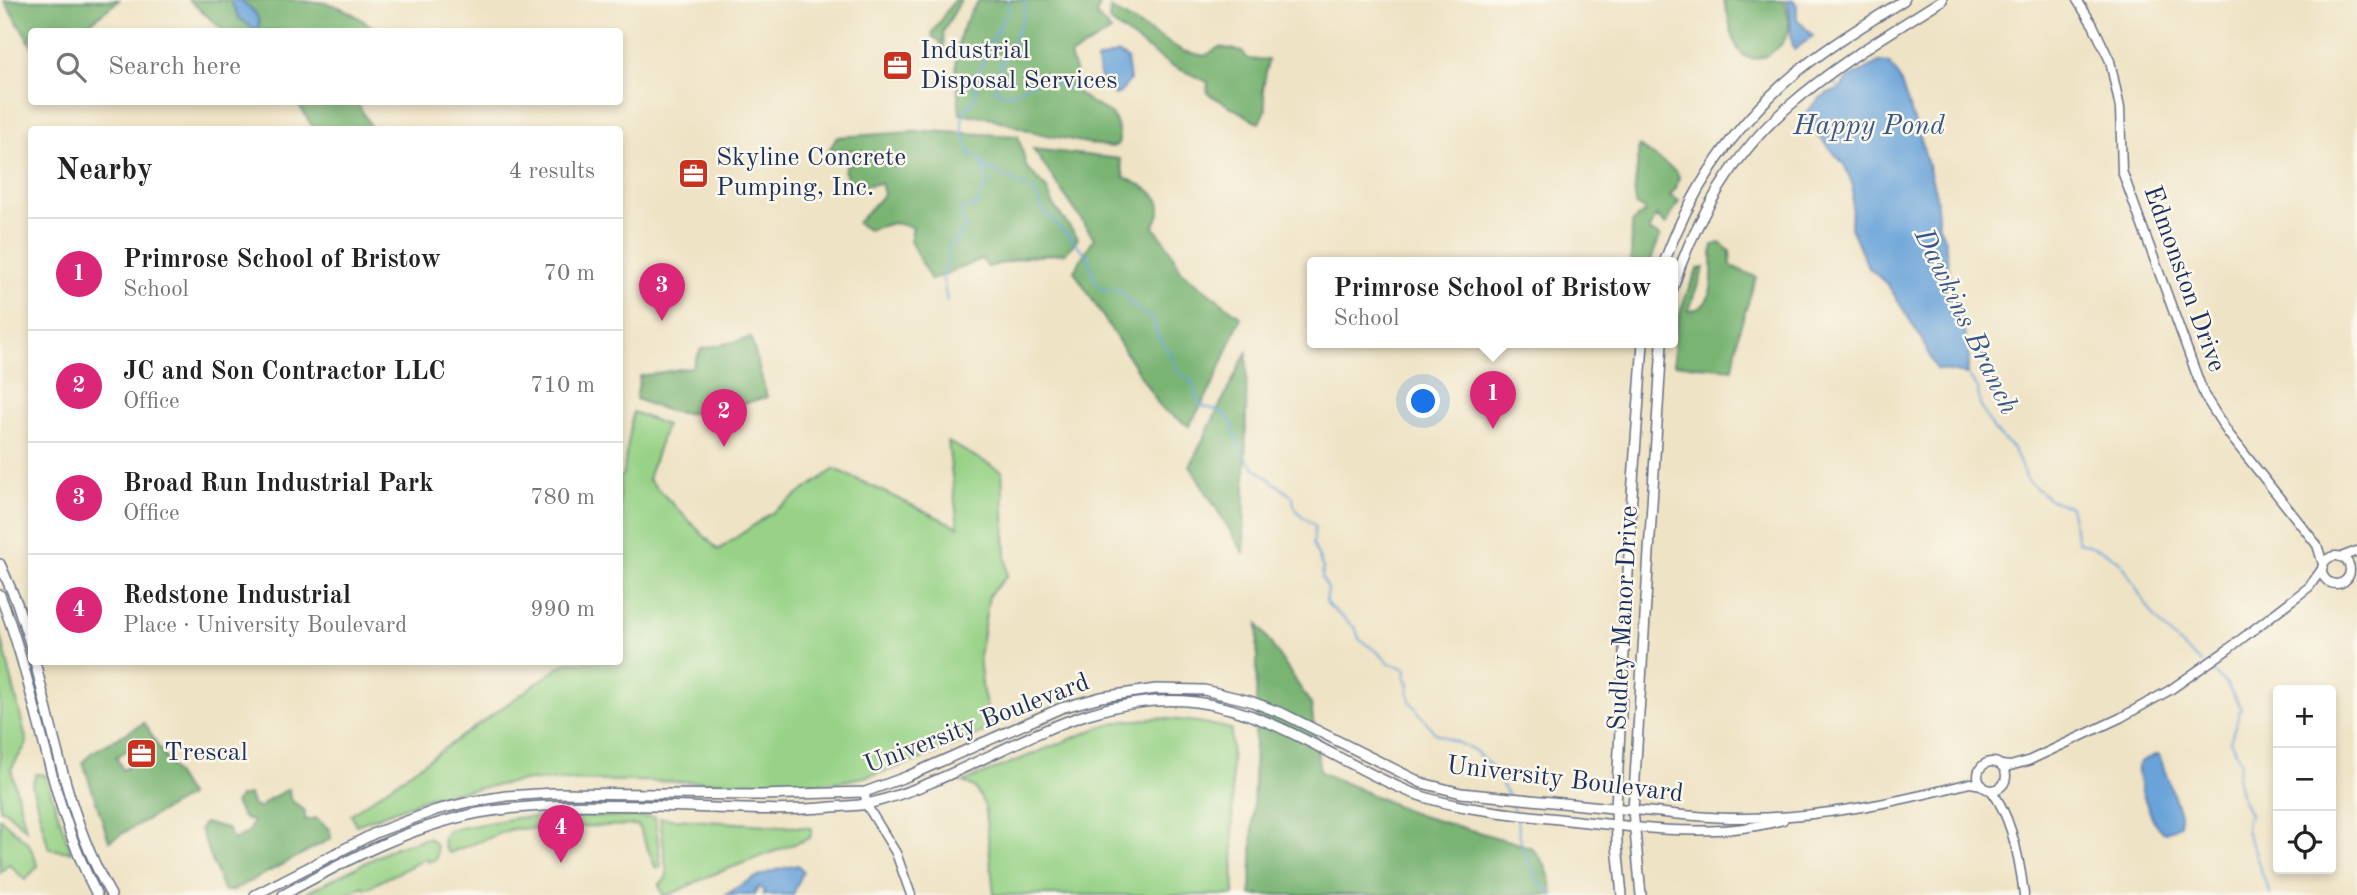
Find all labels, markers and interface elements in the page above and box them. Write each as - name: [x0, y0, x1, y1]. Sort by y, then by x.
- search box: [28, 28, 623, 105]
- place label: Industrial Disposal Services: [920, 38, 1118, 94]
- icon: search: [52, 48, 90, 86]
- office icon: Industrial Disposal Services: [880, 49, 914, 83]
- text: Search here: [108, 54, 241, 80]
- water label: Happy Pond: [1792, 113, 1945, 141]
- place label: Skyline Concrete Pumping, Inc.: [716, 145, 906, 201]
- text: Nearby: [56, 156, 153, 186]
- office icon: Skyline Concrete Pumping, Inc.: [676, 156, 710, 190]
- text: 4 results: [509, 160, 595, 183]
- street label: Edmonston Drive: [2138, 182, 2230, 376]
- water label: Dawkins Branch: [1907, 224, 2022, 420]
- text: Primrose School of Bristow: [123, 247, 441, 273]
- popup: [1307, 257, 1678, 348]
- text: 1: [72, 262, 86, 285]
- text: 70 m: [544, 262, 595, 285]
- pin: 3: [639, 263, 685, 321]
- text: Primrose School of Bristow: [1334, 276, 1651, 302]
- text: School: [123, 278, 189, 301]
- text: School: [1334, 307, 1399, 330]
- text: JC and Son Contractor LLC: [123, 359, 445, 385]
- pin: 1: [1470, 371, 1516, 429]
- text: 2: [72, 374, 86, 397]
- text: 710 m: [530, 374, 595, 397]
- your location: [1406, 384, 1440, 418]
- pin: 2: [701, 389, 747, 447]
- text: Office: [123, 390, 180, 413]
- text: Broad Run Industrial Park: [123, 471, 434, 497]
- text: 3: [72, 486, 86, 509]
- text: 780 m: [530, 486, 595, 509]
- text: Office: [123, 502, 180, 525]
- street label: Sudley Manor Drive: [1605, 505, 1643, 731]
- text: Redstone Industrial: [123, 583, 351, 609]
- text: 4: [72, 598, 86, 621]
- text: 990 m: [530, 598, 595, 621]
- text: Place · University Boulevard: [123, 614, 407, 637]
- street label: University Boulevard: [861, 669, 1093, 779]
- map controls: [2273, 685, 2336, 874]
- button: +: [2273, 685, 2336, 748]
- office icon: Trescal: [124, 736, 158, 770]
- place label: Trescal: [164, 740, 248, 766]
- button: −: [2273, 748, 2336, 811]
- street label: University Boulevard: [1445, 753, 1685, 807]
- pin: 4: [538, 805, 584, 863]
- button: locate: [2273, 811, 2336, 874]

